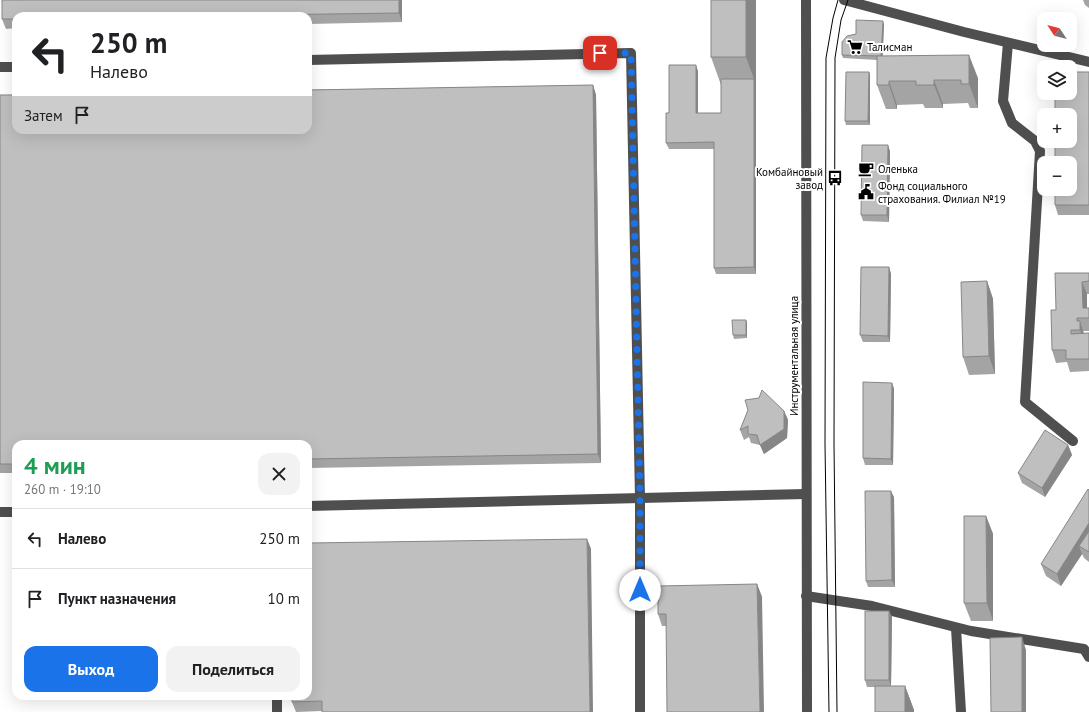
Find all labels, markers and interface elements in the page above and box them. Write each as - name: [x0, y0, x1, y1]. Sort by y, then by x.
- north arrow: [1037, 12, 1077, 52]
- map controls: [1037, 12, 1077, 196]
- text: 250 m: [90, 24, 167, 61]
- icon: left: [24, 28, 76, 80]
- pin: [583, 36, 617, 70]
- supermarket icon: Талисман: [846, 38, 864, 56]
- place label: Талисман: [867, 40, 912, 54]
- icon: arrive: [589, 42, 611, 64]
- text: Налево: [90, 60, 148, 83]
- button: layers: [1037, 60, 1077, 100]
- icon: arrive: [71, 104, 93, 126]
- text: Затем: [24, 106, 63, 125]
- button: +: [1037, 108, 1077, 148]
- button: −: [1037, 156, 1077, 196]
- cafe icon: Оленька: [857, 160, 875, 178]
- place label: Оленька: [878, 162, 918, 176]
- place label: Комбайновый завод: [756, 165, 823, 192]
- bus stop icon: Комбайновый завод: [826, 169, 844, 187]
- place label: Фонд социального страхования. Филиал №19: [878, 179, 1006, 206]
- public building icon: Фонд социального страхования. Филиал №19: [857, 183, 875, 201]
- street label: Инструментальная улица: [787, 296, 801, 416]
- text: 4 мин: [24, 450, 86, 481]
- button: close: [258, 453, 300, 495]
- text: 260 m · 19:10: [24, 481, 101, 498]
- icon: left: [24, 528, 46, 550]
- text: Налево: [58, 529, 106, 548]
- text: 250 m: [259, 529, 300, 548]
- position arrow: [619, 569, 661, 611]
- icon: arrive: [24, 588, 46, 610]
- text: Пункт назначения: [58, 589, 176, 608]
- text: 10 m: [267, 589, 300, 608]
- button: Выход: [24, 646, 158, 692]
- button: Поделиться: [166, 646, 300, 692]

